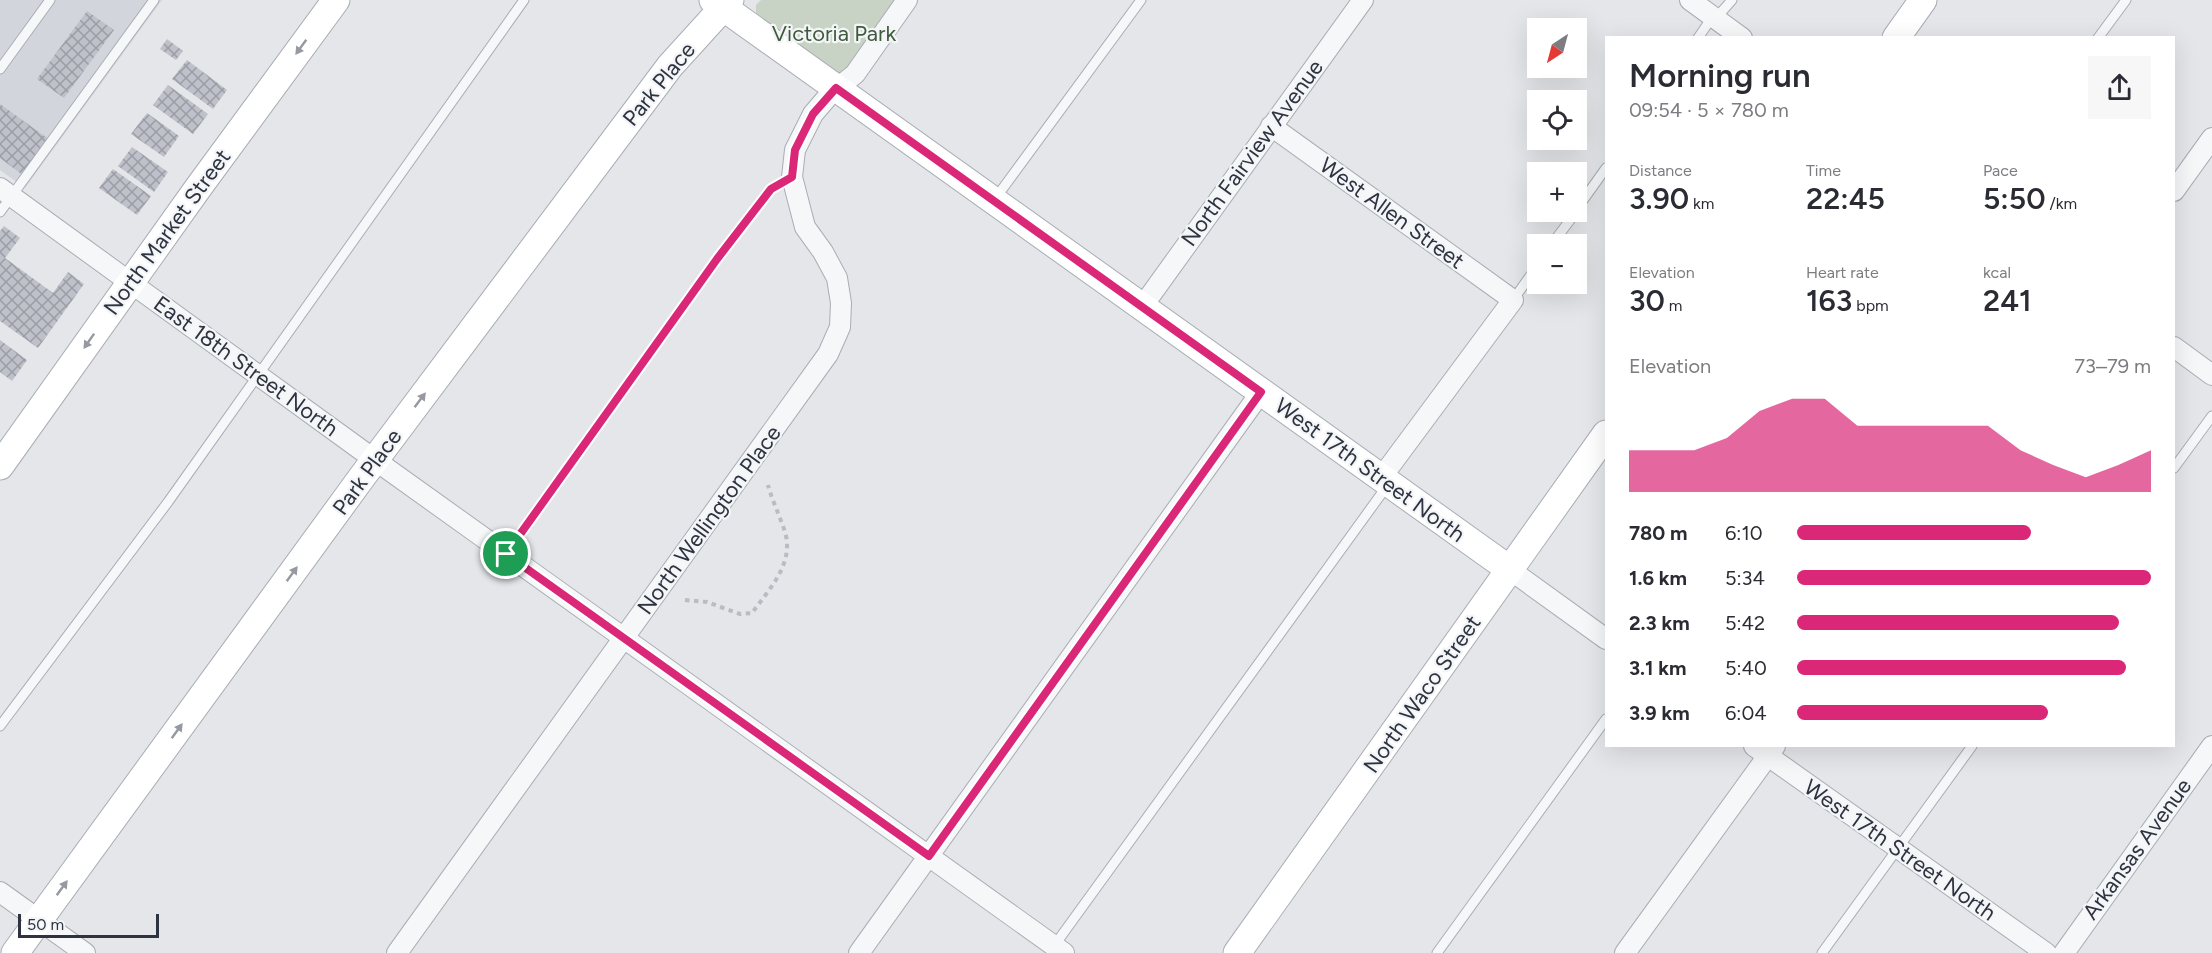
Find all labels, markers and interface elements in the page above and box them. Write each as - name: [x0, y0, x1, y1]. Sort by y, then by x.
- north arrow: [1527, 18, 1587, 78]
- map controls: [1527, 18, 1587, 294]
- park label: Victoria Park: [772, 20, 896, 47]
- street label: Park Place: [617, 37, 701, 131]
- one-way arrow: [296, 40, 308, 55]
- street label: North Fairview Avenue: [1175, 54, 1329, 252]
- text: Morning run: [1629, 56, 1811, 95]
- button: share: [2088, 56, 2151, 119]
- button: locate: [1527, 90, 1587, 150]
- text: 09:54 · 5 × 780 m: [1629, 98, 1789, 122]
- street label: North Market Street: [98, 144, 236, 320]
- street label: West Allen Street: [1314, 151, 1470, 275]
- text: Distance: [1629, 161, 1692, 180]
- text: Time: [1806, 161, 1841, 180]
- text: Pace: [1983, 161, 2018, 180]
- button: +: [1527, 162, 1587, 222]
- text: 3.90: [1629, 180, 1689, 217]
- text: 22:45: [1806, 180, 1885, 217]
- text: 5:50: [1983, 180, 2046, 217]
- text: km: [1689, 194, 1714, 213]
- text: /km: [2046, 194, 2077, 213]
- button: −: [1527, 234, 1587, 294]
- text: Elevation: [1629, 263, 1695, 282]
- text: Heart rate: [1806, 263, 1879, 282]
- text: kcal: [1983, 263, 2011, 282]
- text: 30: [1629, 282, 1665, 319]
- text: 163: [1806, 282, 1852, 319]
- text: 241: [1983, 282, 2032, 319]
- street label: East 18th Street North: [148, 290, 344, 442]
- text: m: [1665, 296, 1682, 315]
- text: bpm: [1852, 296, 1889, 315]
- one-way arrow: [83, 333, 95, 349]
- text: Elevation: [1629, 354, 1711, 378]
- text: 73–79 m: [2074, 354, 2151, 378]
- one-way arrow: [414, 392, 426, 408]
- street label: West 17th Street North: [1270, 392, 1470, 548]
- street label: North Wellington Place: [631, 420, 787, 620]
- street label: Park Place: [327, 424, 407, 520]
- text: 780 m: [1629, 521, 1688, 545]
- text: 6:10: [1725, 521, 1762, 545]
- pin: [480, 528, 531, 579]
- icon: arrive: [489, 537, 522, 570]
- one-way arrow: [285, 566, 297, 581]
- text: 1.6 km: [1629, 566, 1687, 590]
- text: 5:34: [1725, 566, 1765, 590]
- street label: North Waco Street: [1357, 610, 1487, 778]
- text: 2.3 km: [1629, 611, 1690, 635]
- text: 5:42: [1725, 611, 1765, 635]
- text: 3.1 km: [1629, 656, 1686, 680]
- text: 5:40: [1725, 656, 1767, 680]
- text: 3.9 km: [1629, 701, 1690, 725]
- text: 6:04: [1725, 701, 1767, 725]
- one-way arrow: [170, 723, 183, 739]
- street label: Arkansas Avenue: [2077, 773, 2197, 925]
- street label: West 17th Street North: [1799, 774, 2001, 926]
- one-way arrow: [55, 881, 67, 896]
- scale bar: [18, 911, 159, 938]
- text: 50 m: [27, 915, 64, 934]

